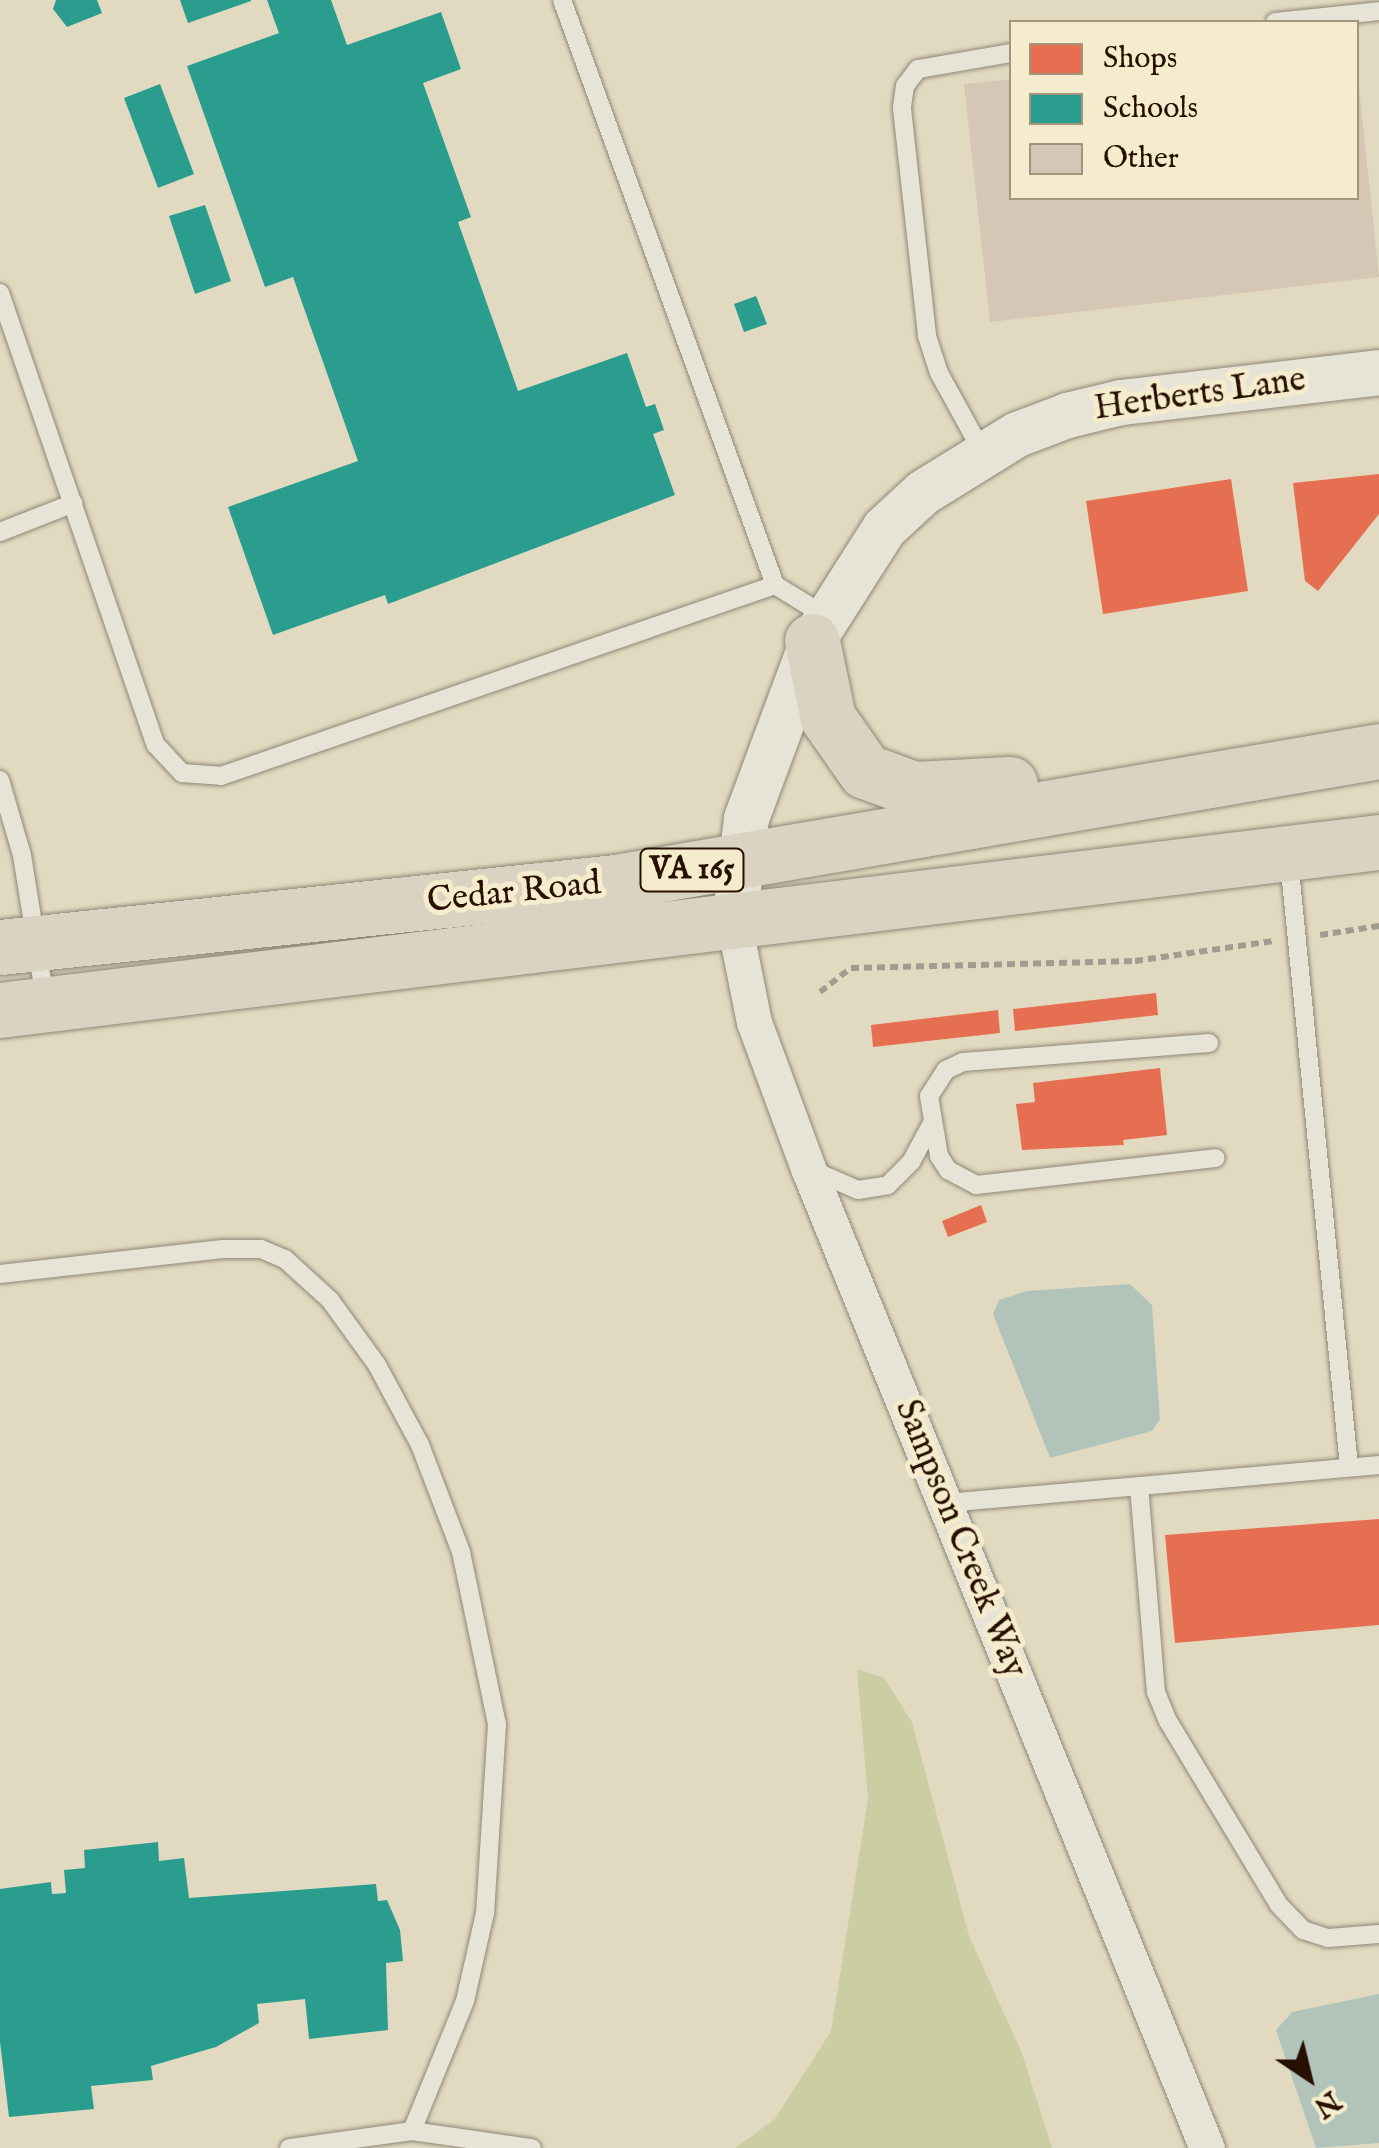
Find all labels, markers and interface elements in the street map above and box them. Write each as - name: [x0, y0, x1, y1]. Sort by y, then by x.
- legend: [1009, 20, 1359, 200]
- text: Shops: [1103, 40, 1177, 78]
- text: Schools: [1103, 90, 1198, 128]
- text: Other: [1103, 140, 1179, 178]
- street label: Herberts Lane: [1092, 359, 1308, 431]
- road number: VA 165: [637, 843, 747, 897]
- street label: Cedar Road: [425, 863, 603, 923]
- street label: Sampson Creek Way: [885, 1394, 1035, 1684]
- north arrow: [1259, 2028, 1359, 2128]
- text: N: [1307, 2082, 1346, 2124]

